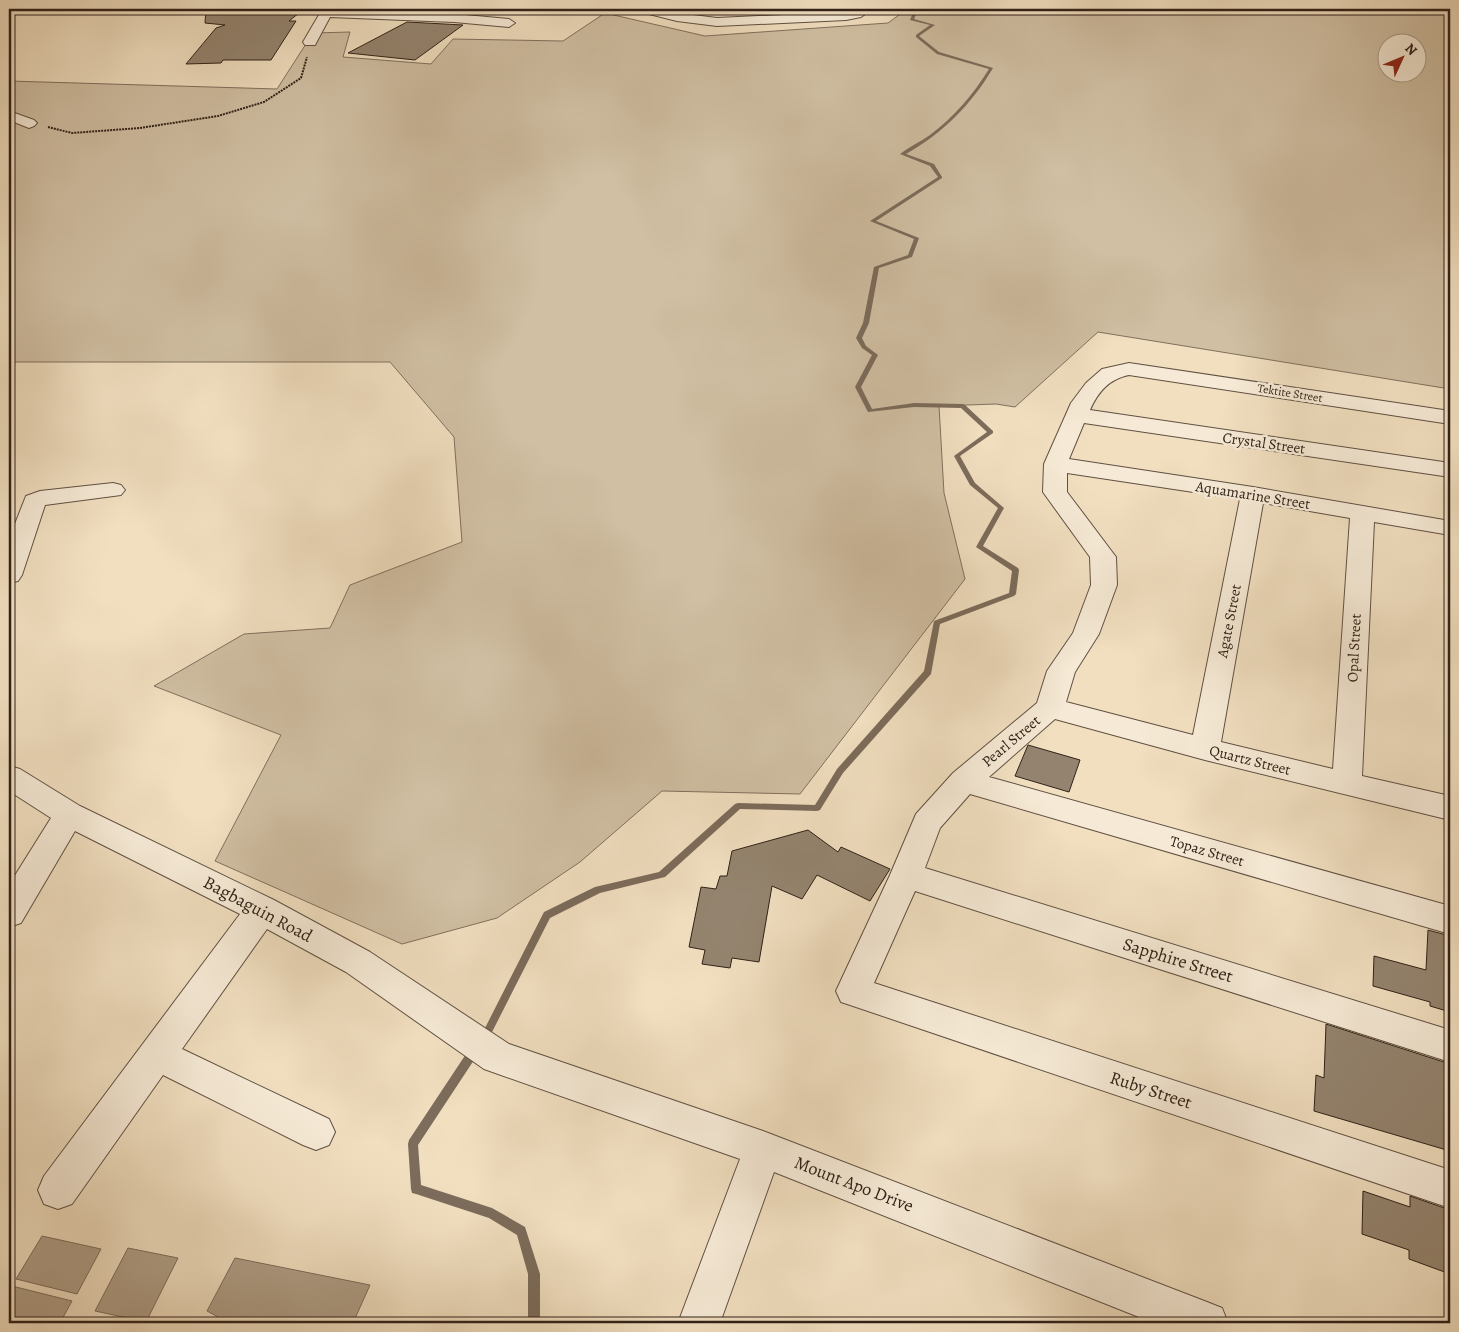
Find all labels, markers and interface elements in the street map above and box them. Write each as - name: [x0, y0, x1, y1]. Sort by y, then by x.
- north arrow: [1376, 32, 1426, 82]
- text: N: [1401, 39, 1421, 60]
- street label: Tektite Street: [1256, 380, 1324, 406]
- street label: Crystal Street: [1221, 427, 1307, 459]
- street label: Aquamarine Street: [1193, 476, 1312, 514]
- street label: Agate Street: [1212, 582, 1246, 661]
- street label: Opal Street: [1342, 613, 1366, 683]
- street label: Pearl Street: [978, 711, 1044, 771]
- street label: Quartz Street: [1207, 740, 1293, 780]
- street label: Topaz Street: [1168, 831, 1247, 871]
- street label: Bagbaguin Road: [199, 870, 317, 948]
- street label: Sapphire Street: [1120, 932, 1236, 988]
- street label: Ruby Street: [1107, 1065, 1195, 1115]
- street label: Mount Apo Drive: [791, 1150, 917, 1218]

